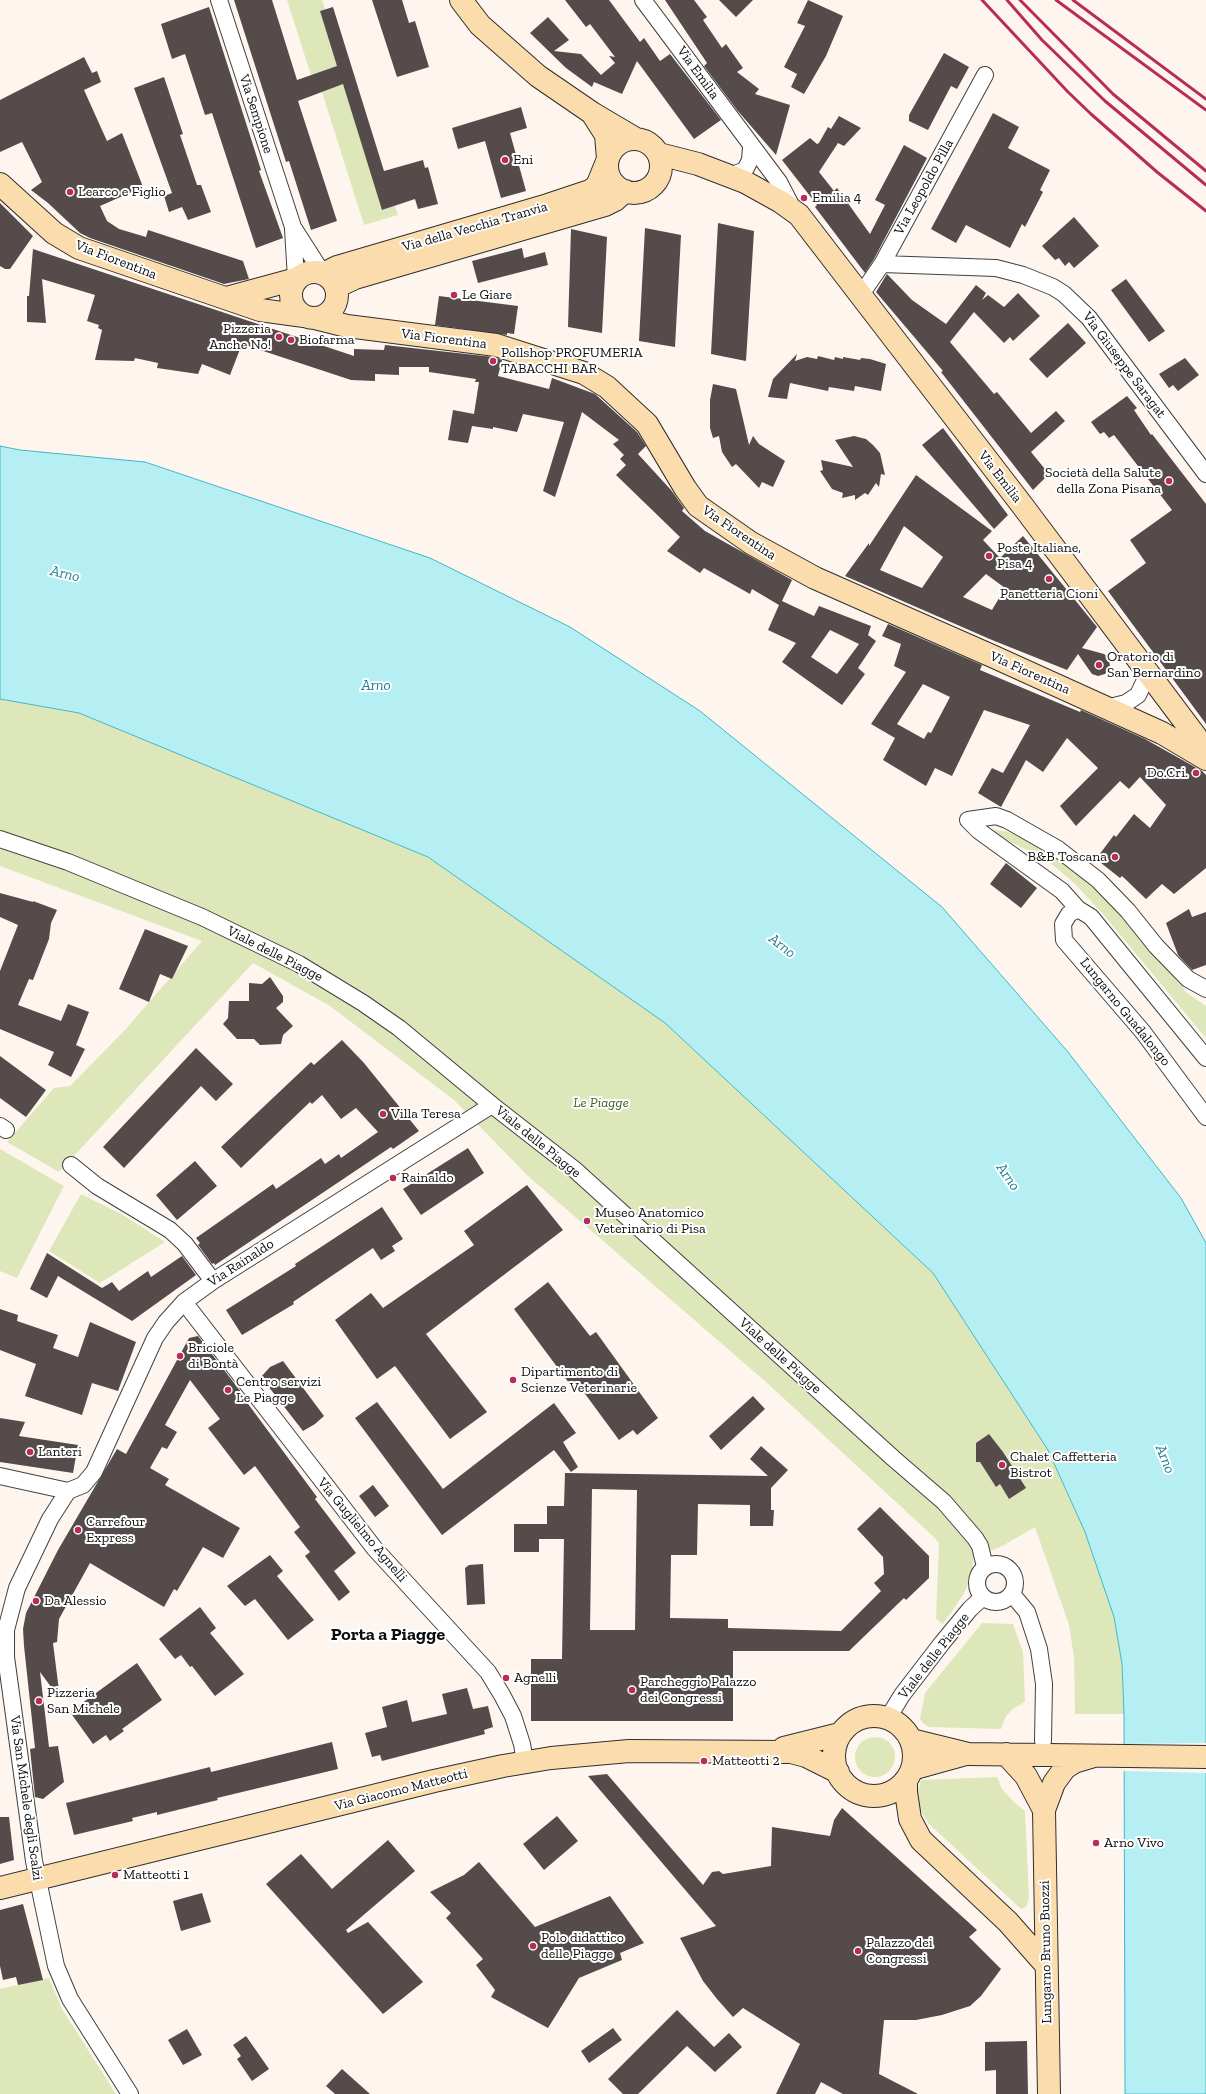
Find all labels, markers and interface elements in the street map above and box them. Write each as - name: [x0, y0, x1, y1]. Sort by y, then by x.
- street label: Via Emilia: [673, 43, 723, 103]
- street label: Via Sempione: [235, 72, 277, 156]
- street label: Via Leopoldo Pilla: [891, 136, 957, 238]
- place label: Eni: [513, 152, 533, 168]
- marker: Eni: [500, 155, 510, 165]
- place label: Learco e Figlio: [78, 184, 166, 200]
- marker: Learco e Figlio: [65, 187, 75, 197]
- place label: Emilia 4: [812, 190, 861, 206]
- marker: Emilia 4: [799, 193, 809, 203]
- street label: Via della Vecchia Tranvia: [400, 198, 550, 256]
- street label: Via Fiorentina: [73, 237, 159, 283]
- place label: Le Giare: [462, 287, 512, 303]
- marker: Le Giare: [449, 290, 459, 300]
- street label: Via Giuseppe Saragat: [1079, 309, 1169, 421]
- place label: Pizzeria Anche No!: [209, 321, 271, 354]
- street label: Via Fiorentina: [400, 325, 488, 353]
- marker: Pizzeria Anche No!: [274, 332, 284, 342]
- place label: Biofarma: [299, 332, 355, 348]
- marker: Biofarma: [286, 335, 296, 345]
- place label: Pollshop PROFUMERIA TABACCHI BAR: [501, 345, 643, 378]
- marker: Pollshop PROFUMERIA TABACCHI BAR: [488, 356, 498, 366]
- street label: Via Emilia: [975, 448, 1025, 506]
- place label: Società della Salute della Zona Pisana: [1045, 465, 1161, 498]
- marker: Società della Salute della Zona Pisana: [1164, 476, 1174, 486]
- street label: Via Fiorentina: [699, 502, 779, 564]
- place label: Poste Italiane, Pisa 4: [997, 540, 1081, 572]
- marker: Poste Italiane, Pisa 4: [984, 551, 994, 561]
- water label: Arno: [49, 562, 81, 586]
- marker: Panetteria Cioni: [1044, 574, 1054, 584]
- place label: Panetteria Cioni: [1000, 586, 1098, 602]
- street label: Via Fiorentina: [987, 648, 1073, 698]
- place label: Oratorio di San Bernardino: [1107, 649, 1201, 682]
- marker: Oratorio di San Bernardino: [1094, 660, 1104, 670]
- water label: Arno: [361, 677, 391, 695]
- place label: Do.Cri.: [1147, 765, 1188, 781]
- marker: Do.Cri.: [1191, 768, 1201, 778]
- place label: B&B Toscana: [1028, 849, 1107, 865]
- marker: B&B Toscana: [1110, 852, 1120, 862]
- street label: Viale delle Piagge: [224, 923, 326, 985]
- water label: Arno: [765, 930, 799, 962]
- street label: Lungarno Guadalongo: [1076, 954, 1174, 1070]
- park label: Le Piagge: [573, 1095, 629, 1111]
- street label: Viale delle Piagge: [492, 1102, 584, 1182]
- place label: Villa Teresa: [391, 1106, 461, 1122]
- marker: Villa Teresa: [378, 1109, 388, 1119]
- water label: Arno: [992, 1160, 1024, 1194]
- place label: Rainaldo: [401, 1170, 454, 1186]
- marker: Rainaldo: [388, 1173, 398, 1183]
- place label: Museo Anatomico Veterinario di Pisa: [595, 1205, 706, 1238]
- marker: Museo Anatomico Veterinario di Pisa: [582, 1216, 592, 1226]
- street label: Via Rainaldo: [205, 1235, 277, 1291]
- street label: Viale delle Piagge: [735, 1315, 825, 1397]
- place label: Briciole di Bontà: [188, 1340, 238, 1372]
- marker: Briciole di Bontà: [175, 1351, 185, 1361]
- place label: Dipartimento di Scienze Veterinarie: [521, 1364, 637, 1396]
- place label: Centro servizi Le Piagge: [236, 1374, 321, 1406]
- marker: Dipartimento di Scienze Veterinarie: [508, 1375, 518, 1385]
- marker: Centro servizi Le Piagge: [223, 1385, 233, 1395]
- water label: Arno: [1151, 1442, 1179, 1476]
- place label: Lanteri: [38, 1444, 82, 1460]
- marker: Lanteri: [25, 1447, 35, 1457]
- place label: Chalet Caffetteria Bistrot: [1010, 1449, 1117, 1482]
- marker: Chalet Caffetteria Bistrot: [997, 1460, 1007, 1470]
- street label: Via Guglielmo Agnelli: [314, 1475, 410, 1585]
- place label: Carrefour Express: [86, 1514, 145, 1546]
- marker: Carrefour Express: [73, 1525, 83, 1535]
- place label: Da Alessio: [44, 1593, 106, 1609]
- marker: Da Alessio: [31, 1596, 41, 1606]
- street label: Viale delle Piagge: [895, 1609, 973, 1703]
- district label: Porta a Piagge: [331, 1624, 445, 1646]
- place label: Agnelli: [514, 1670, 557, 1686]
- marker: Agnelli: [501, 1673, 511, 1683]
- place label: Parcheggio Palazzo dei Congressi: [640, 1674, 756, 1706]
- place label: Pizzeria San Michele: [47, 1685, 120, 1718]
- marker: Parcheggio Palazzo dei Congressi: [627, 1685, 637, 1695]
- marker: Pizzeria San Michele: [34, 1696, 44, 1706]
- street label: Via San Michele degli Scalzi: [6, 1714, 46, 1882]
- place label: Matteotti 2: [712, 1753, 780, 1769]
- marker: Matteotti 2: [699, 1756, 709, 1766]
- street label: Via Giacomo Matteotti: [333, 1765, 469, 1815]
- place label: Arno Vivo: [1104, 1835, 1164, 1851]
- marker: Arno Vivo: [1091, 1838, 1101, 1848]
- place label: Matteotti 1: [123, 1867, 189, 1883]
- marker: Matteotti 1: [110, 1870, 120, 1880]
- street label: Lungarno Bruno Buozzi: [1036, 1880, 1056, 2024]
- place label: Polo didattico delle Piagge: [541, 1930, 624, 1962]
- place label: Palazzo dei Congressi: [866, 1935, 933, 1968]
- marker: Polo didattico delle Piagge: [528, 1941, 538, 1951]
- marker: Palazzo dei Congressi: [853, 1946, 863, 1956]

